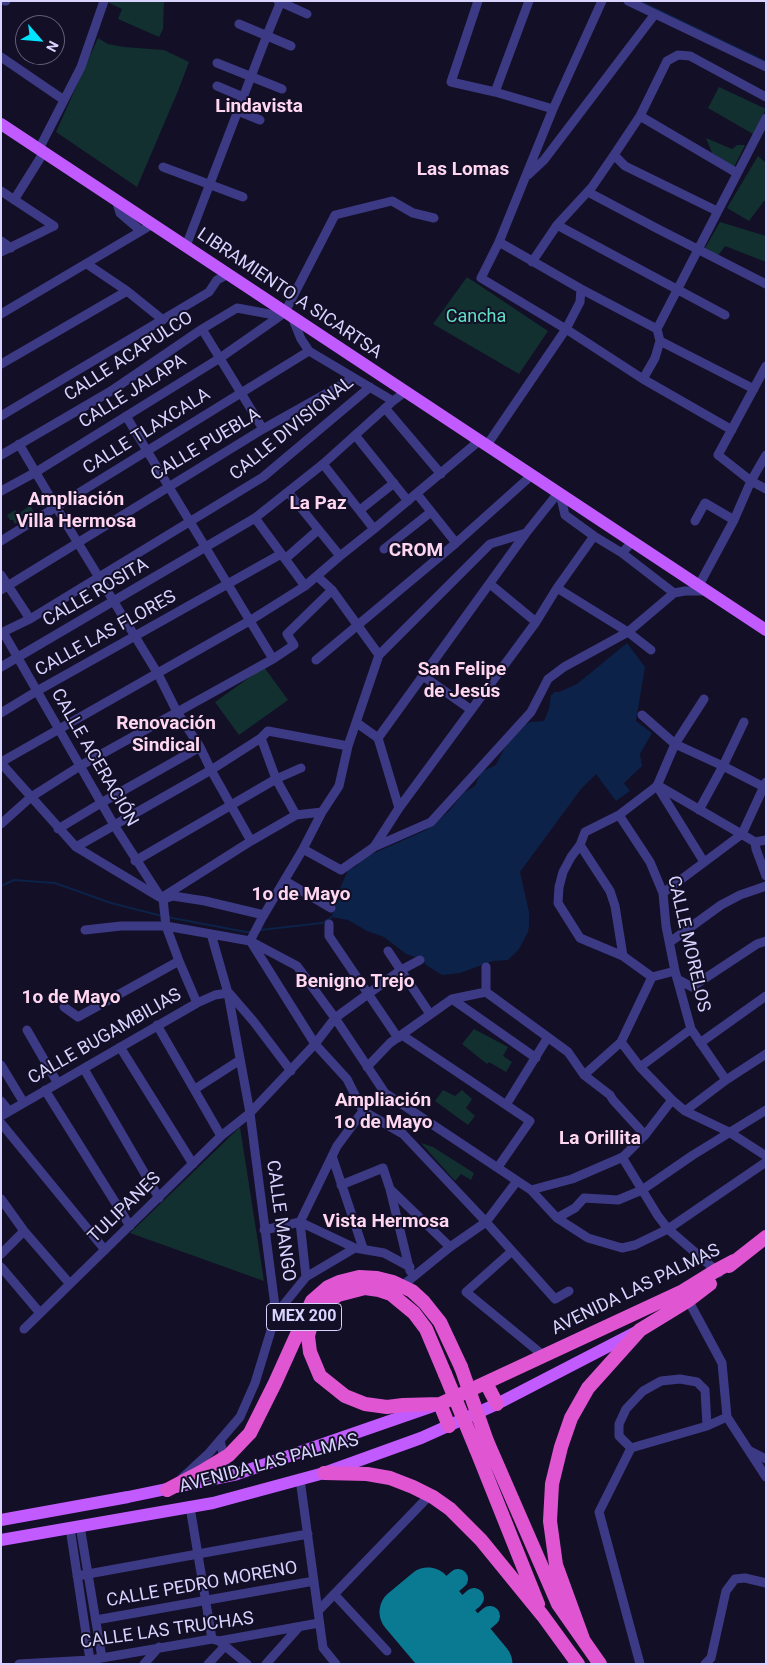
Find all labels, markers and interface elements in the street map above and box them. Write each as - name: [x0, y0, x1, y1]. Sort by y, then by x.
- north arrow: [15, 15, 65, 65]
- text: N: [43, 38, 62, 54]
- district label: Lindavista: [215, 96, 303, 118]
- district label: Las Lomas: [417, 159, 509, 181]
- street label: LIBRAMIENTO A SICARTSA: [193, 224, 385, 364]
- park label: Cancha: [446, 306, 506, 328]
- street label: CALLE ACAPULCO: [61, 307, 197, 407]
- street label: CALLE JALAPA: [75, 350, 191, 434]
- street label: CALLE DIVISIONAL: [226, 372, 358, 486]
- street label: CALLE TLAXCALA: [79, 384, 215, 480]
- street label: CALLE PUEBLA: [147, 404, 265, 486]
- district label: Ampliación Villa Hermosa: [16, 489, 136, 533]
- district label: La Paz: [289, 493, 347, 515]
- district label: CROM: [389, 540, 443, 562]
- street label: CALLE ROSITA: [39, 554, 153, 632]
- street label: CALLE LAS FLORES: [32, 586, 180, 682]
- district label: San Felipe de Jesús: [418, 659, 506, 703]
- street label: CALLE ACERACIÓN: [46, 685, 142, 831]
- district label: Renovación Sindical: [116, 713, 216, 757]
- street label: CALLE MORELOS: [662, 874, 714, 1014]
- district label: 1o de Mayo: [252, 884, 350, 906]
- district label: Benigno Trejo: [296, 971, 414, 993]
- street label: CALLE BUGAMBILIAS: [25, 984, 185, 1090]
- district label: 1o de Mayo: [22, 987, 120, 1009]
- district label: Ampliación 1o de Mayo: [334, 1090, 432, 1134]
- district label: La Orillita: [559, 1128, 641, 1150]
- street label: CALLE MANGO: [261, 1159, 299, 1283]
- street label: TULIPANES: [84, 1168, 166, 1248]
- district label: Vista Hermosa: [323, 1211, 449, 1233]
- street label: AVENIDA LAS PALMAS: [548, 1240, 724, 1340]
- road number: MEX 200: [266, 1304, 342, 1330]
- street label: AVENIDA LAS PALMAS: [177, 1430, 361, 1498]
- street label: CALLE PEDRO MORENO: [105, 1558, 299, 1612]
- street label: CALLE LAS TRUCHAS: [79, 1608, 255, 1654]

